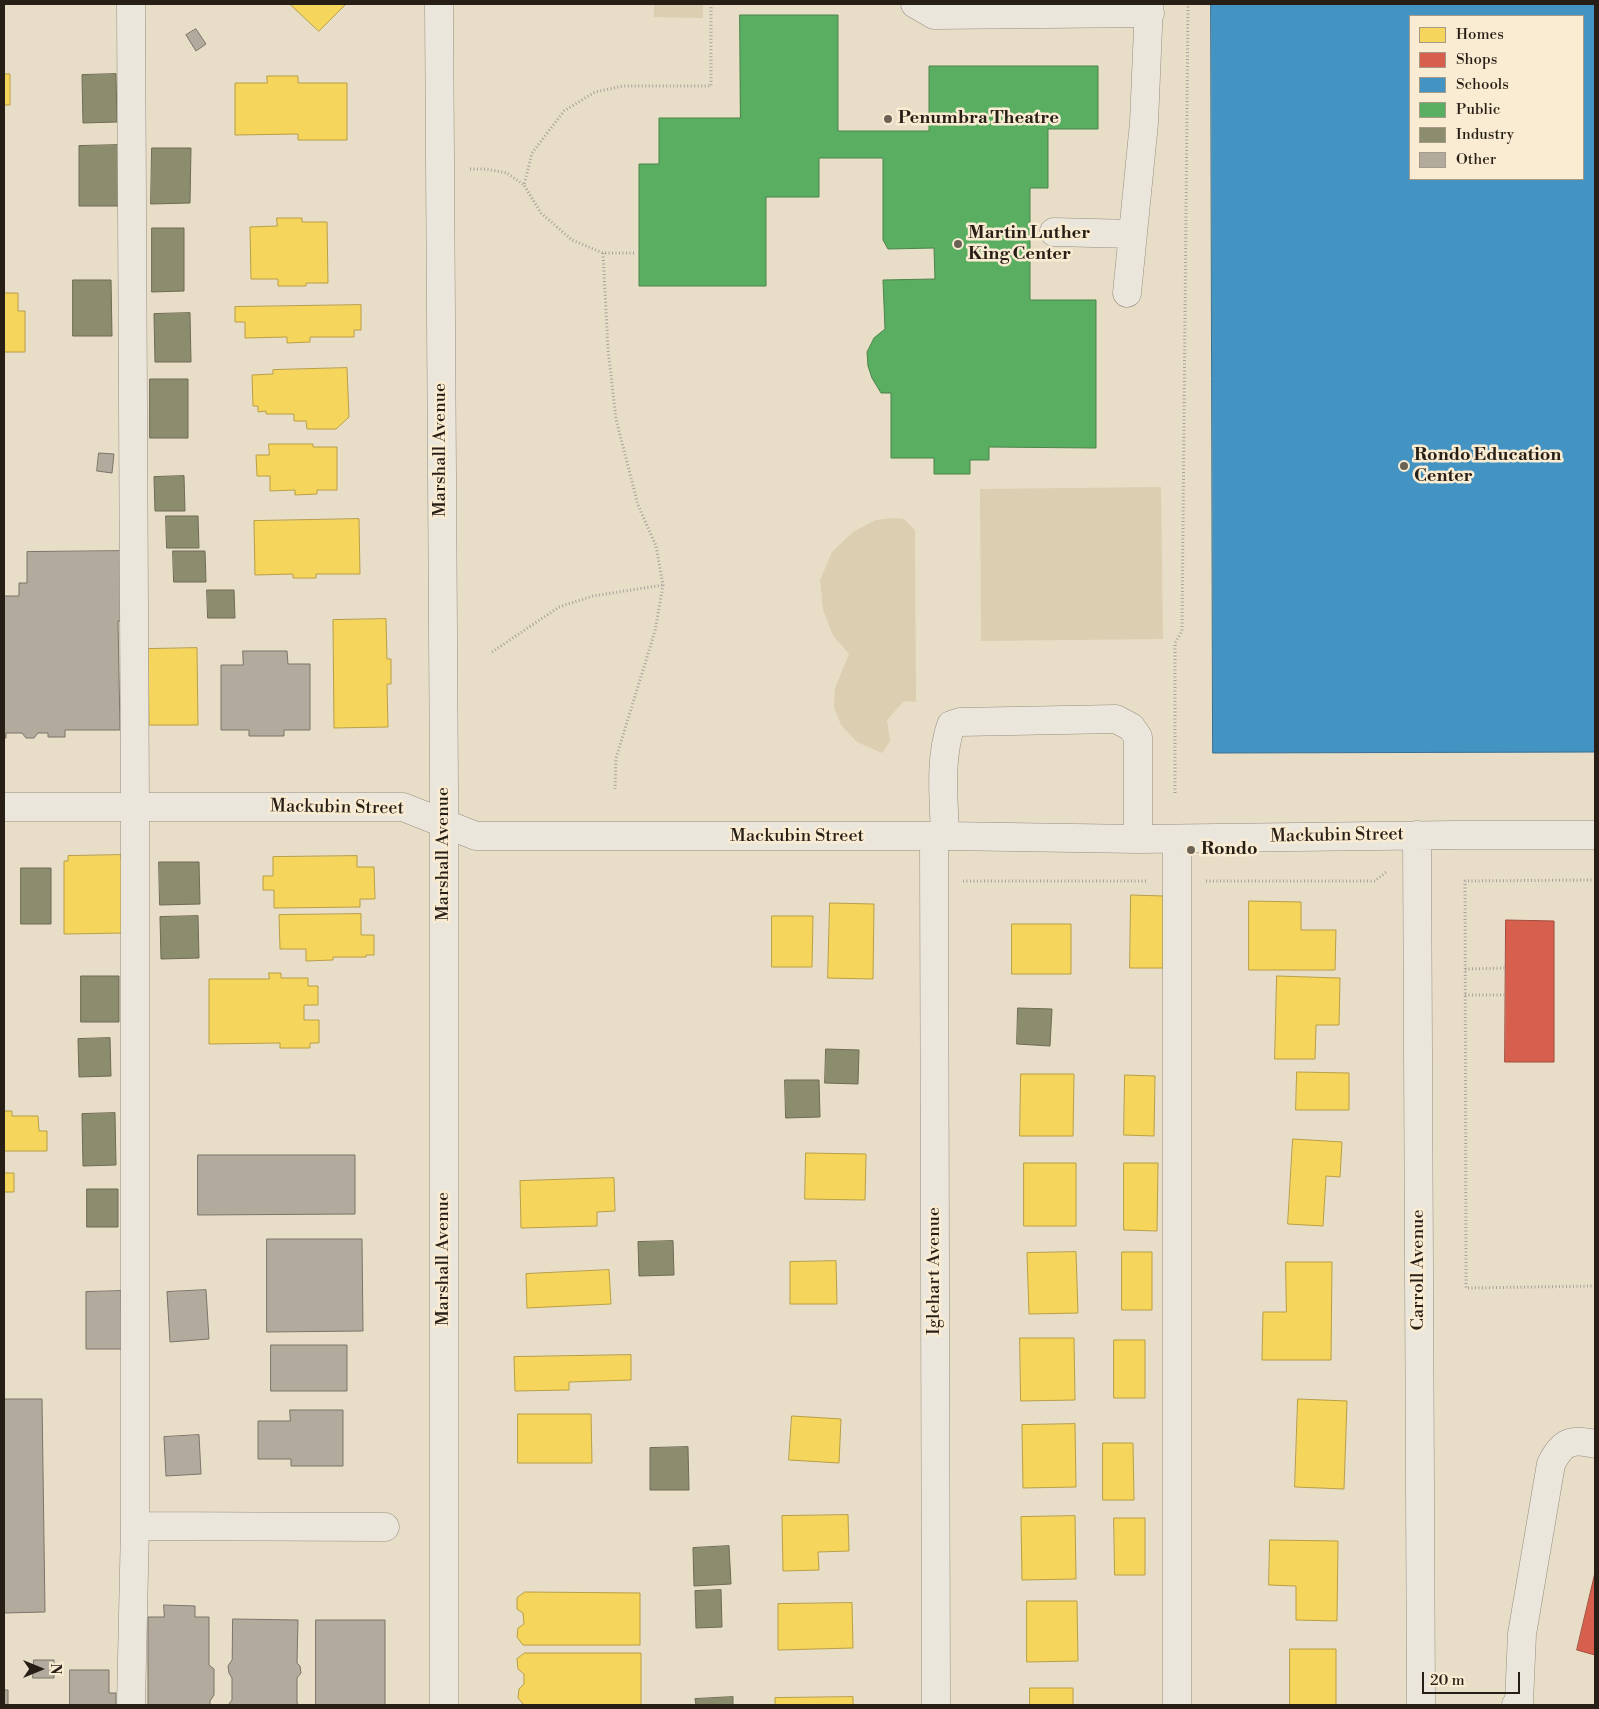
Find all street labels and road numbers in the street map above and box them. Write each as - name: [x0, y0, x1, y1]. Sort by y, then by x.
- street label: Marshall Avenue: [430, 383, 452, 517]
- street label: Marshall Avenue: [433, 787, 455, 921]
- street label: Mackubin Street: [270, 796, 404, 820]
- street label: Mackubin Street: [1270, 824, 1404, 848]
- street label: Mackubin Street: [730, 826, 864, 848]
- street label: Marshall Avenue: [433, 1192, 455, 1326]
- street label: Iglehart Avenue: [924, 1207, 946, 1335]
- street label: Carroll Avenue: [1408, 1210, 1430, 1330]

